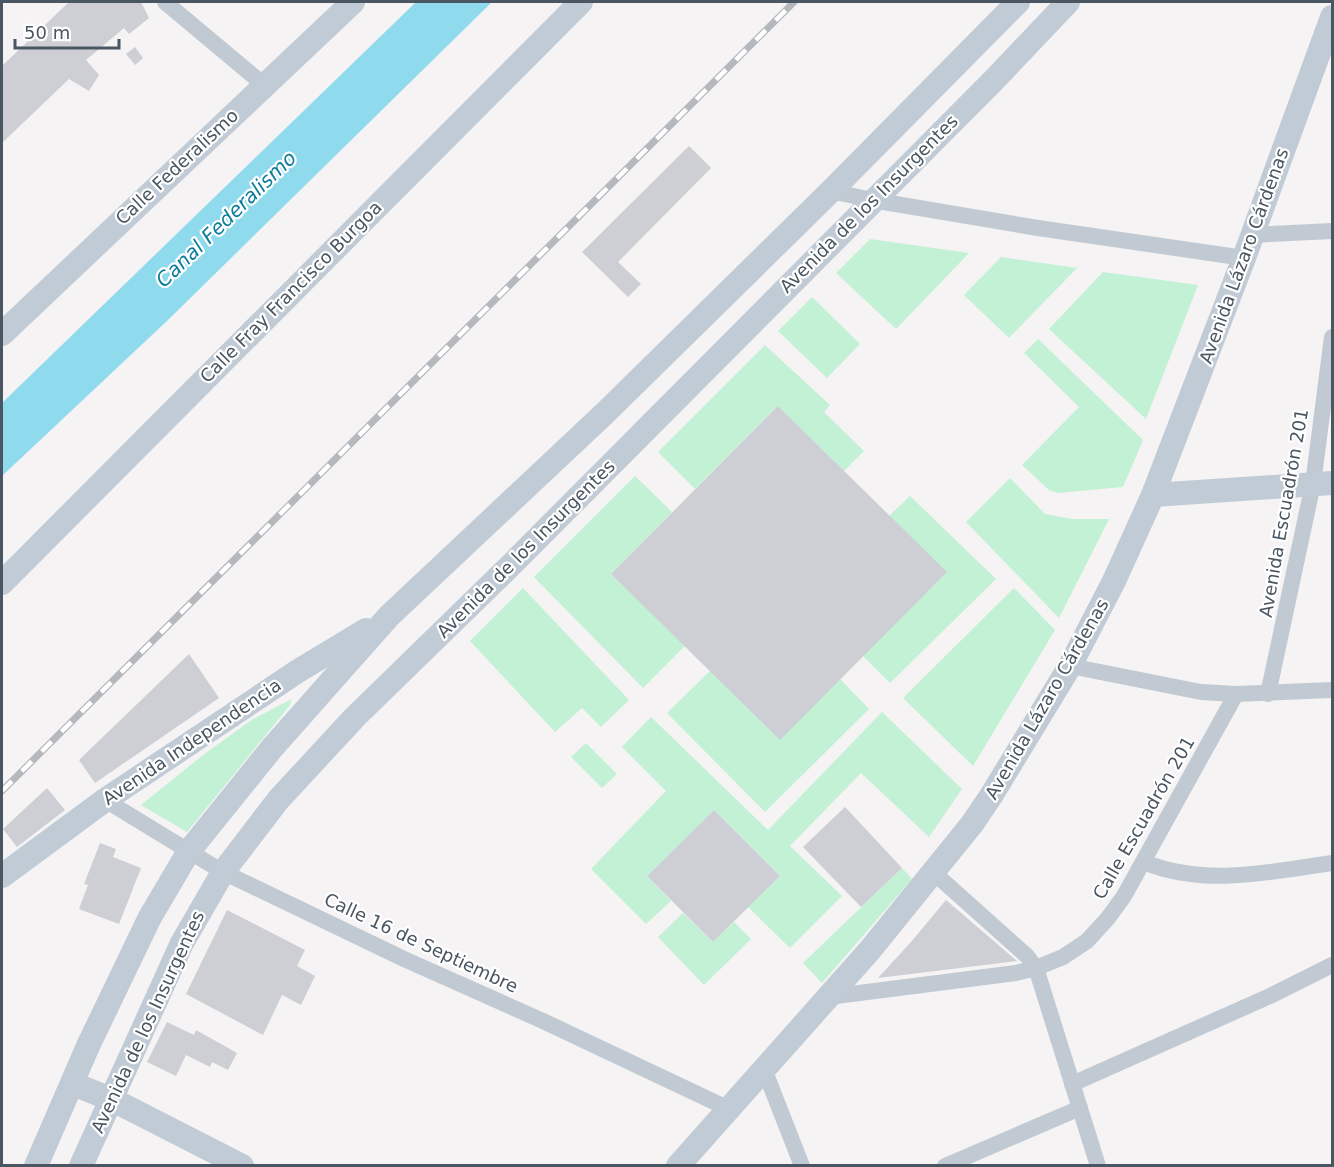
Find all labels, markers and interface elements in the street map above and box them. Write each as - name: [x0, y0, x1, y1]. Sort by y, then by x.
- scale bar: [15, 12, 118, 50]
- text: 50 m: [24, 22, 70, 43]
- street label: Calle Federalismo: [111, 104, 242, 229]
- street label: Avenida de los Insurgentes: [775, 110, 962, 297]
- street label: Avenida Lázaro Cárdenas: [1195, 145, 1292, 366]
- water label: Canal Federalismo: [151, 146, 301, 292]
- street label: Calle Fray Francisco Burgoa: [195, 196, 386, 387]
- street label: Avenida Escuadrón 201: [1255, 407, 1312, 619]
- street label: Avenida de los Insurgentes: [432, 455, 619, 642]
- street label: Avenida Lázaro Cárdenas: [981, 595, 1113, 803]
- street label: Avenida Independencia: [99, 674, 285, 809]
- street label: Calle Escuadrón 201: [1088, 733, 1199, 903]
- street label: Calle 16 de Septiembre: [321, 888, 521, 997]
- street label: Avenida de los Insurgentes: [87, 907, 208, 1136]

